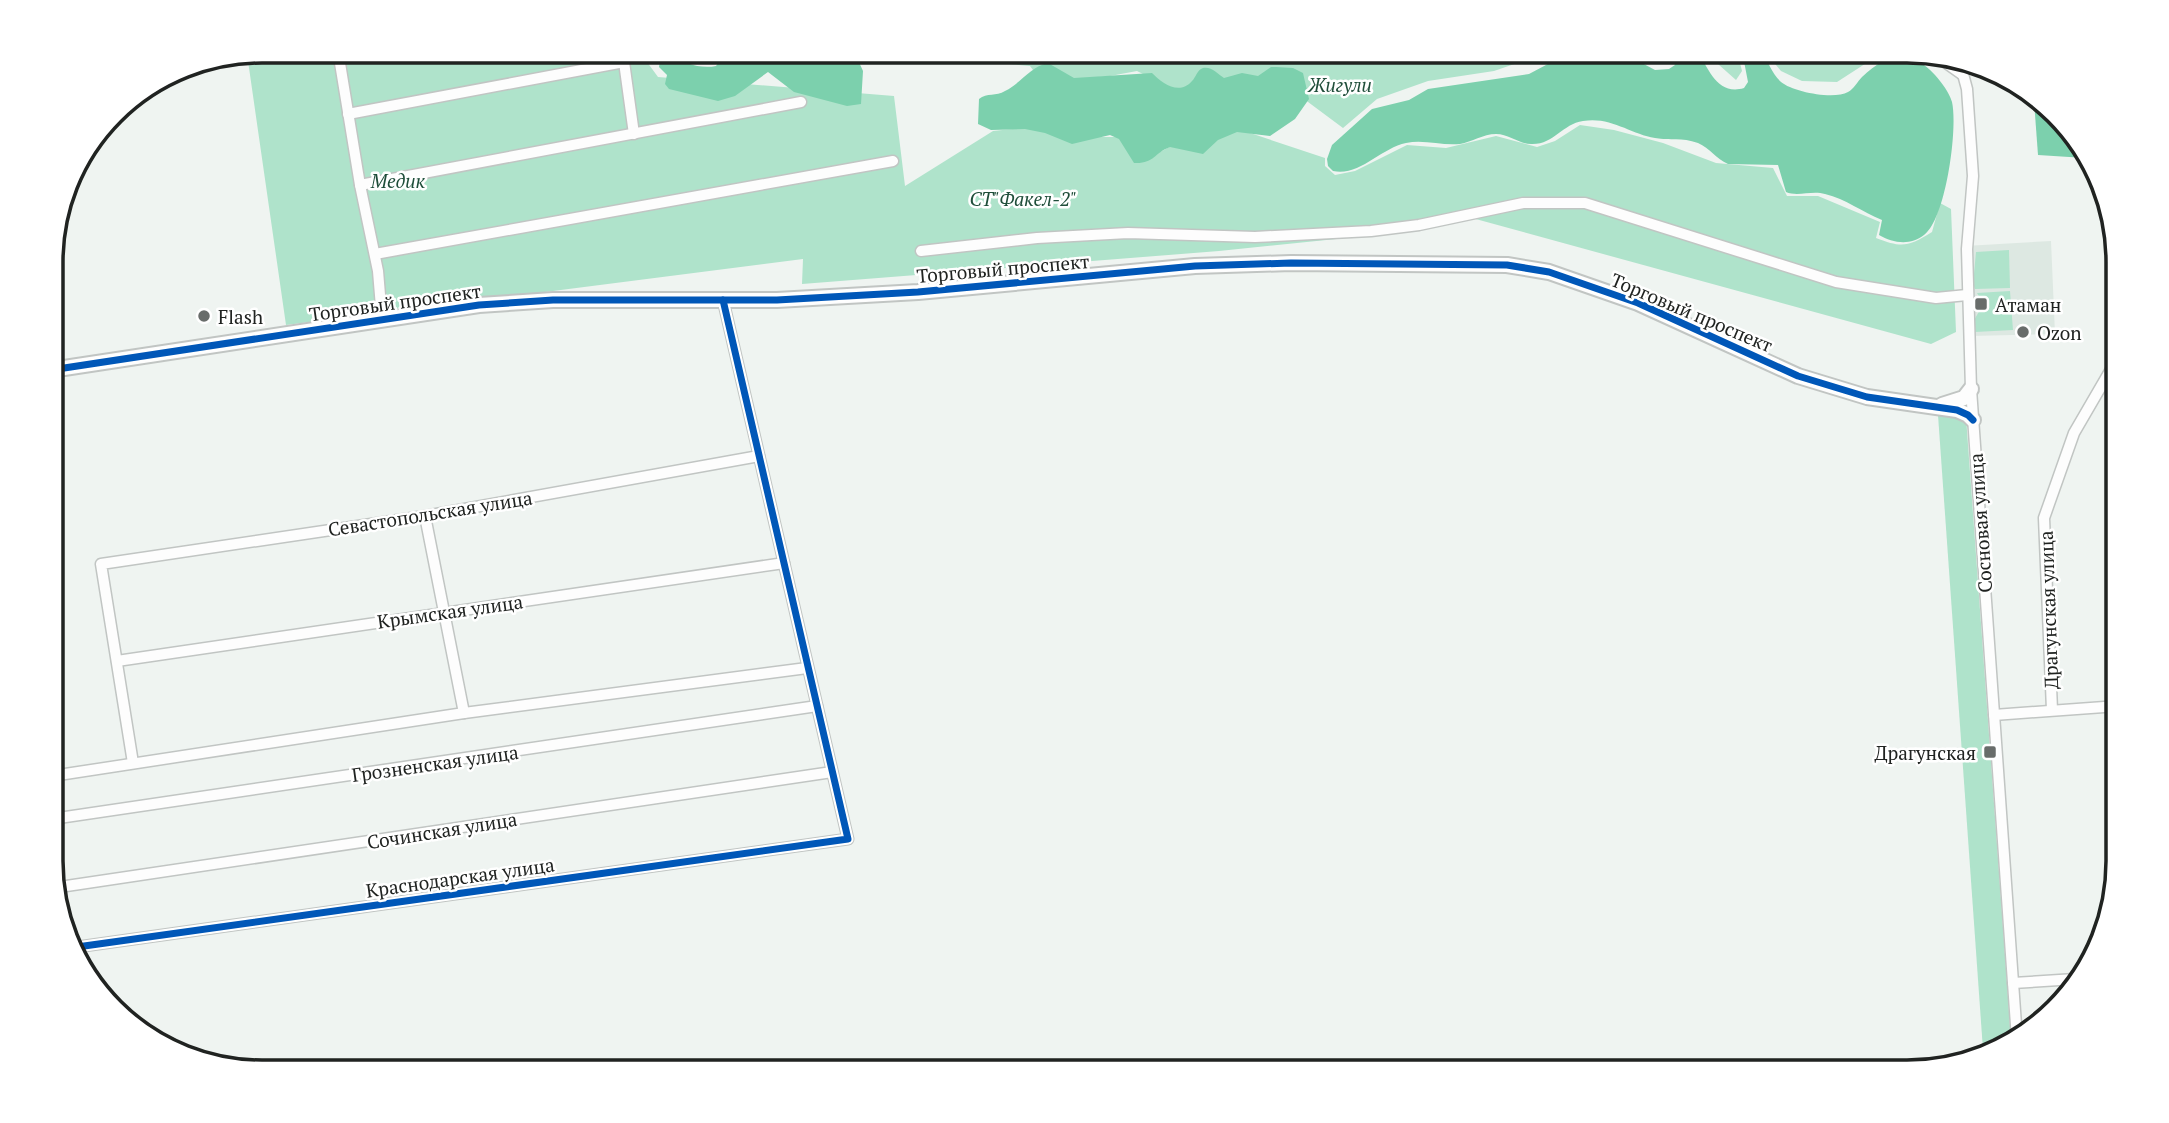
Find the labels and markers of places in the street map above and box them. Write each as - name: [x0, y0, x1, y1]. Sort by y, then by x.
- place label: Атаман: [1995, 292, 2061, 317]
- marker: Атаман: [1973, 296, 1989, 312]
- place label: Flash: [218, 304, 263, 329]
- marker: Flash: [196, 308, 212, 324]
- place label: Ozon: [2037, 320, 2082, 345]
- marker: Ozon: [2015, 324, 2031, 340]
- place label: Драгунская: [1874, 740, 1976, 765]
- marker: Драгунская: [1982, 744, 1998, 760]

